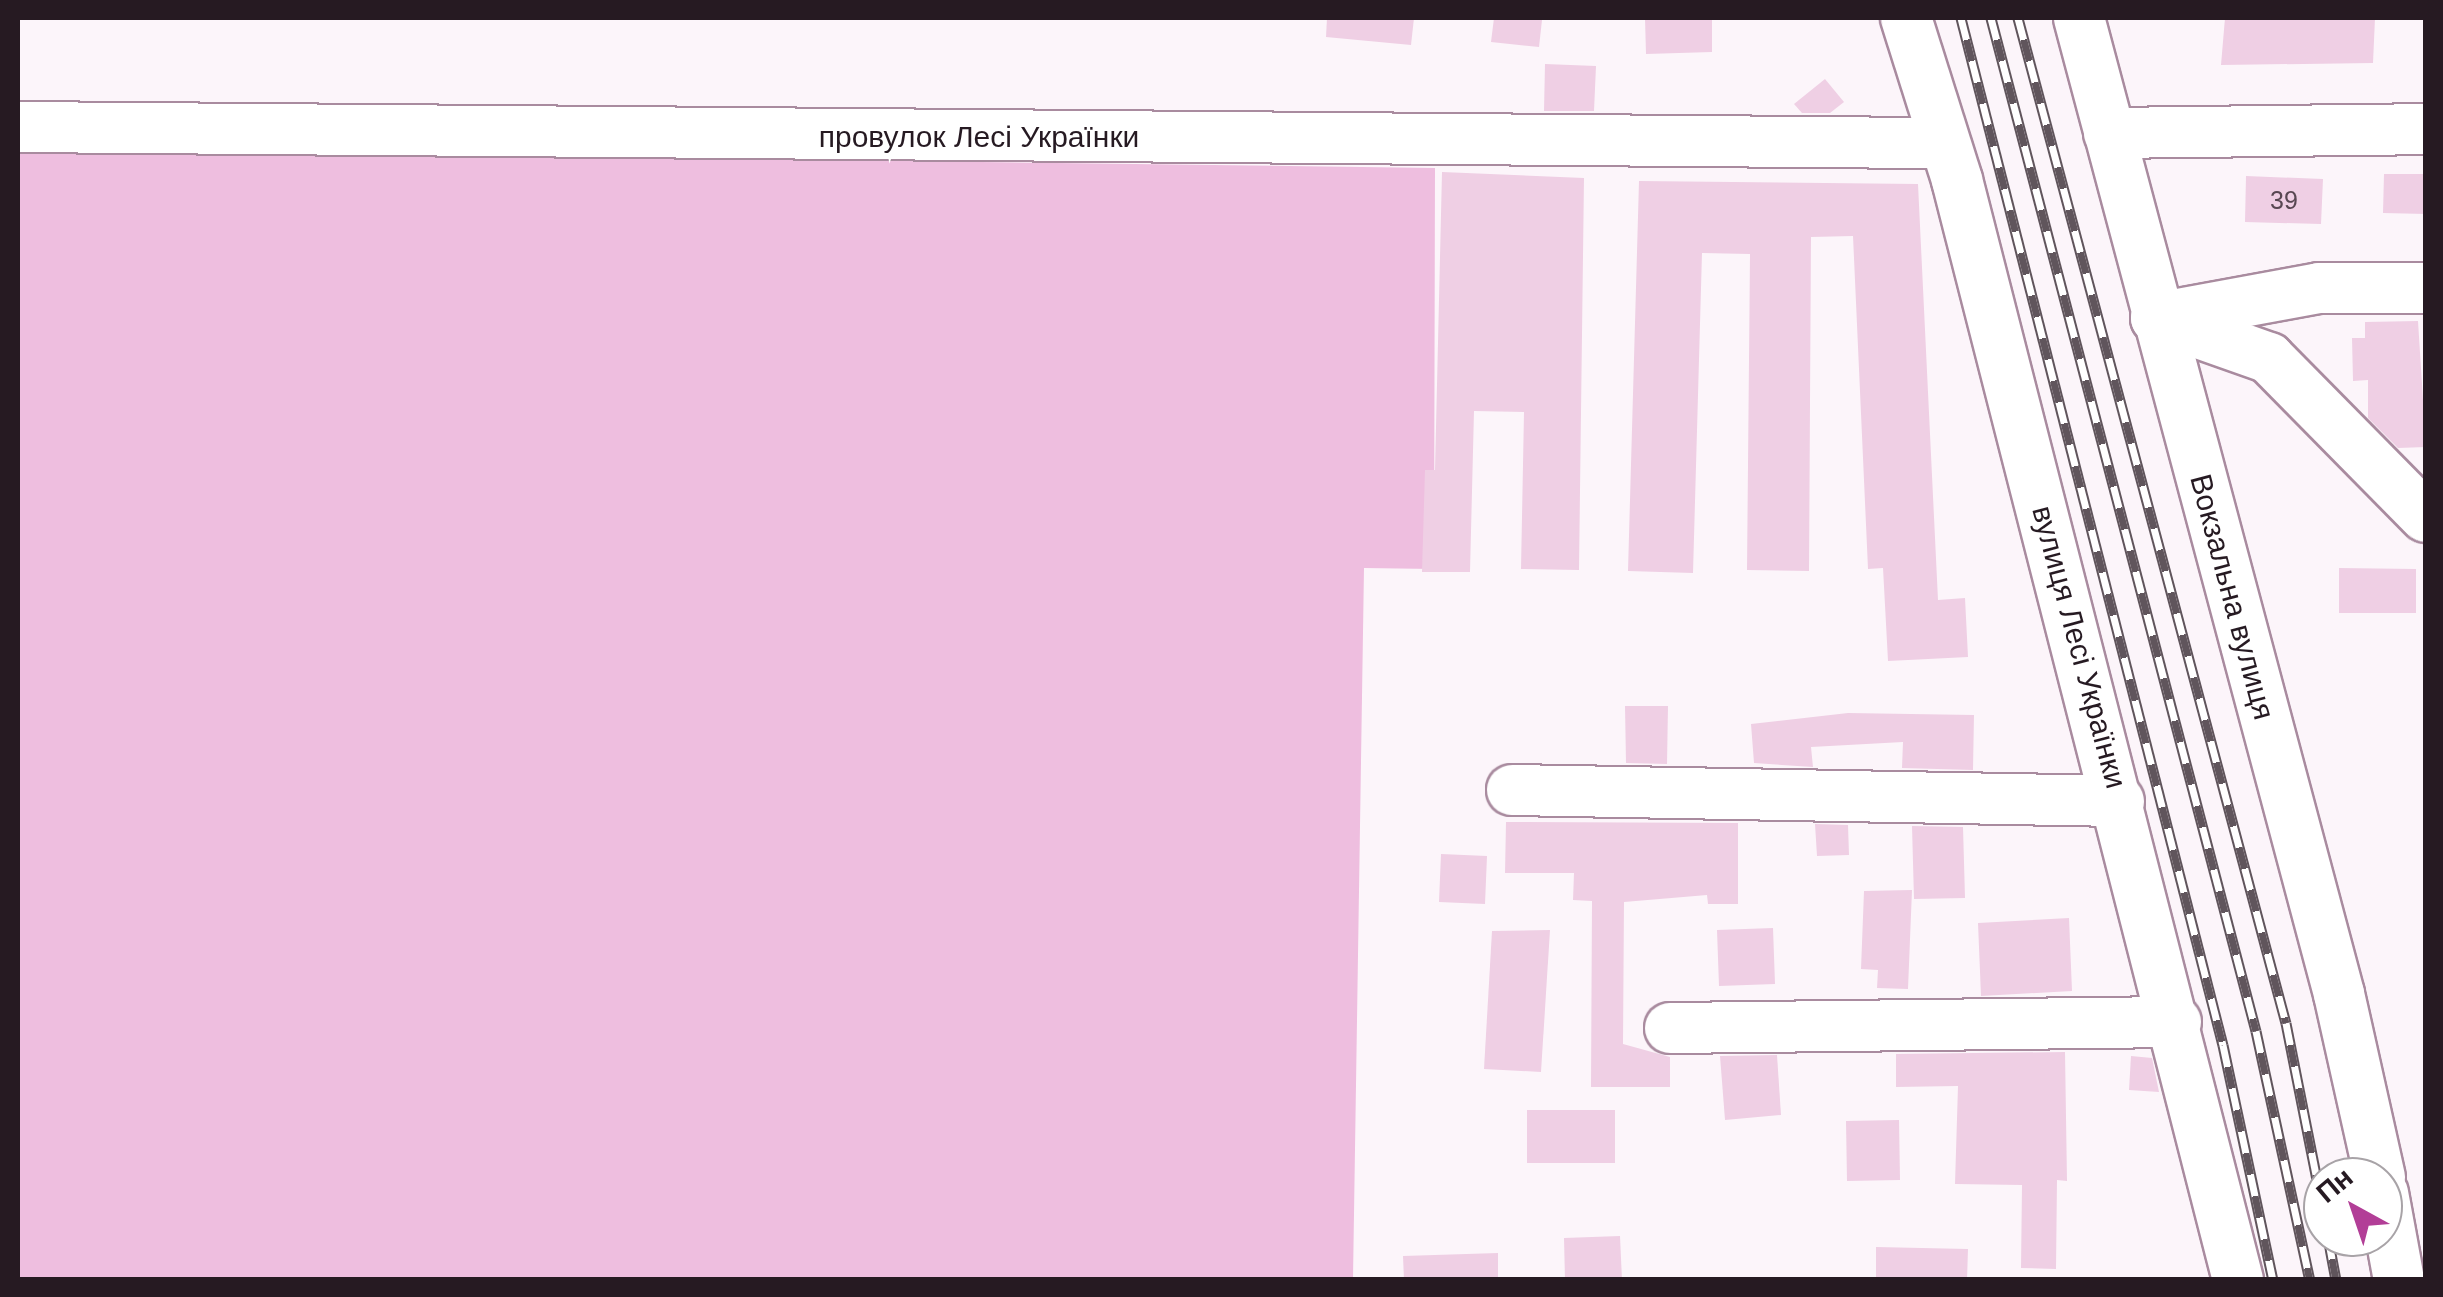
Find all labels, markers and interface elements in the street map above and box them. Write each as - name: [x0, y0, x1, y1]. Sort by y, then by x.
- street label: провулок Лесі Українки: [819, 119, 1139, 155]
- house number: 39: [2270, 185, 2298, 215]
- street label: Вокзальна вулиця: [2182, 470, 2282, 724]
- street label: вулиця Лесі Українки: [2024, 502, 2134, 792]
- north arrow: [2303, 1157, 2403, 1257]
- text: Пн: [2311, 1161, 2359, 1209]

